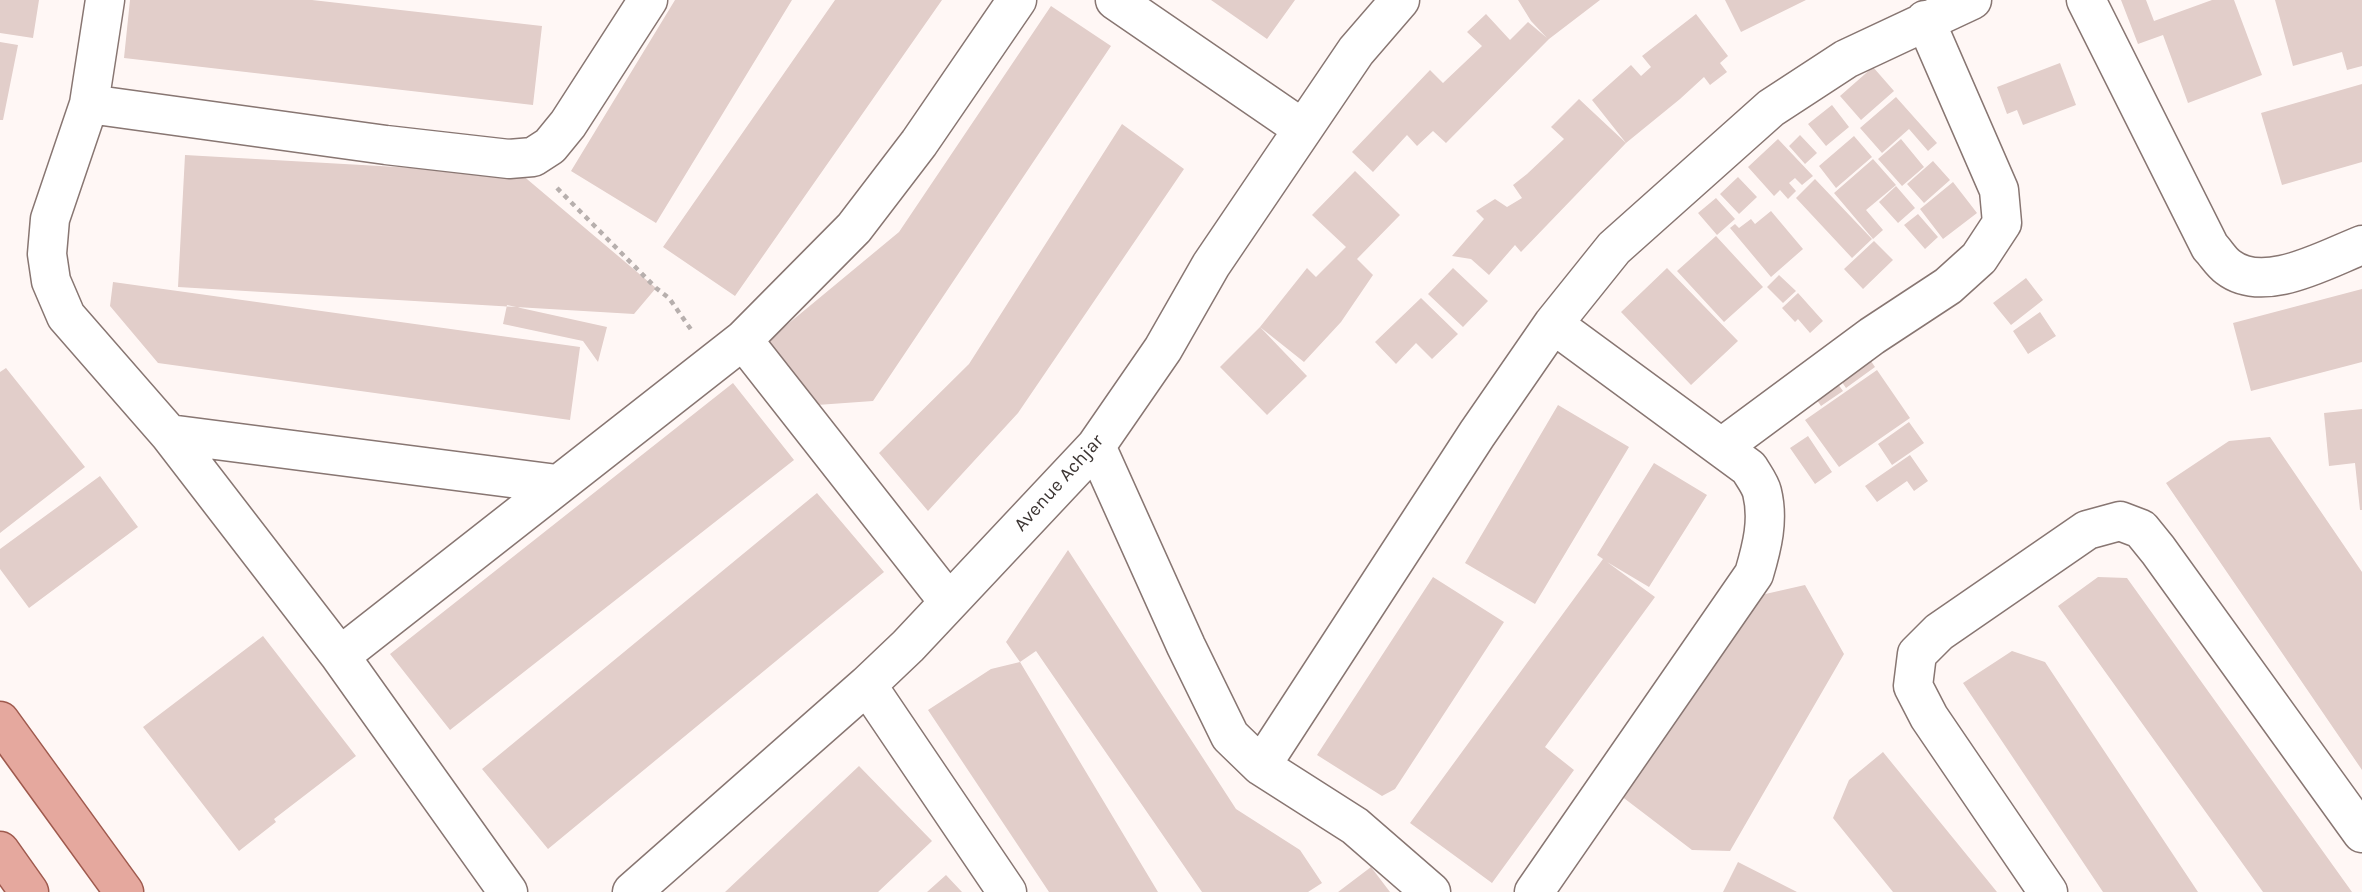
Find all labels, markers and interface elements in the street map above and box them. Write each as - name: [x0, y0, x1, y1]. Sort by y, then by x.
- street label: Avenue Achjar: [1010, 430, 1108, 536]

